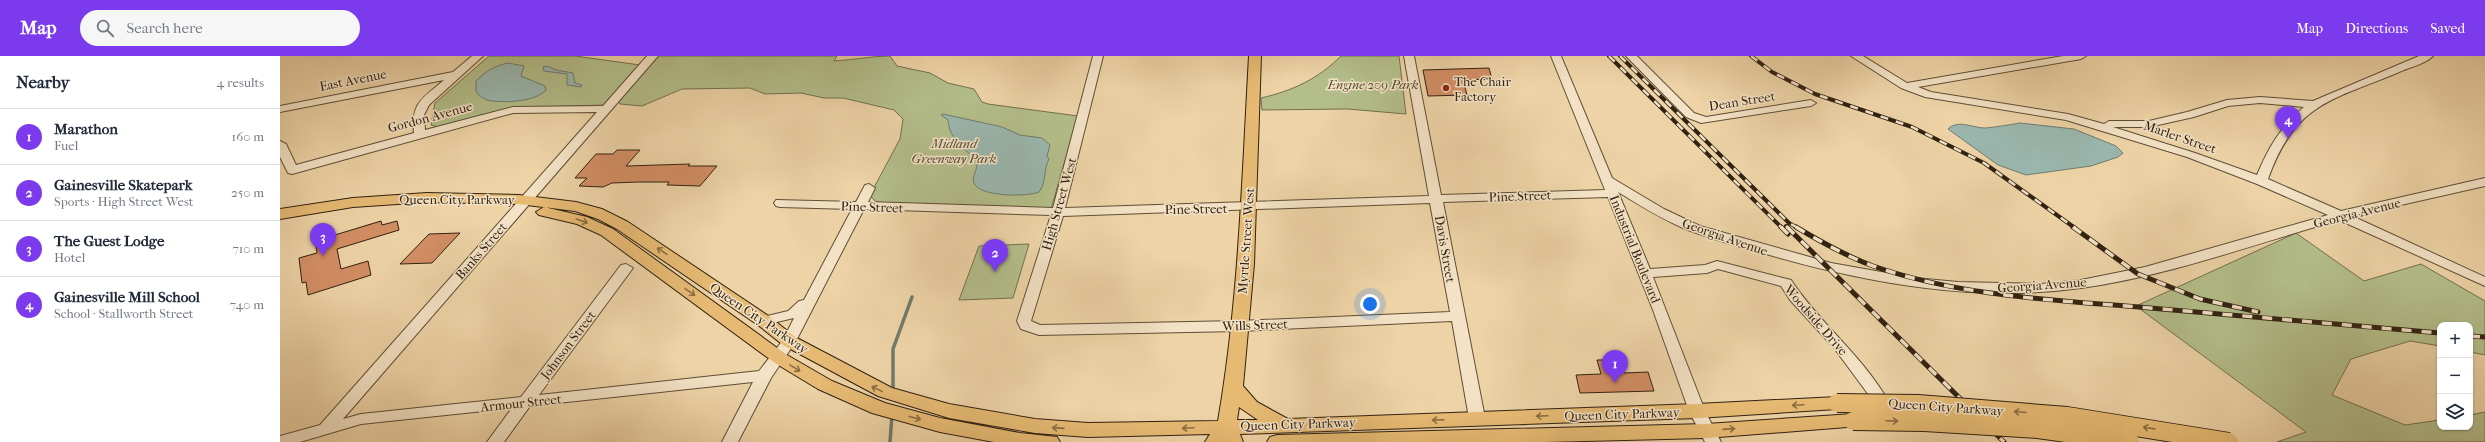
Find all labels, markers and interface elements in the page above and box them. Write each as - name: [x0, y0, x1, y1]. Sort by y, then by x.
- search box: [80, 10, 360, 46]
- text: Map: [20, 17, 56, 39]
- icon: search: [94, 17, 116, 39]
- text: Search here: [126, 19, 203, 37]
- text: Map: [2296, 20, 2323, 37]
- text: Directions: [2345, 20, 2408, 37]
- text: Saved: [2430, 20, 2465, 37]
- street label: East Avenue: [318, 66, 388, 94]
- text: Nearby: [16, 72, 70, 92]
- place label: The Chair Factory: [1454, 74, 1511, 104]
- text: 4 results: [217, 75, 264, 90]
- park label: Engine 209 Park: [1326, 77, 1419, 92]
- marker: The Chair Factory: [1441, 83, 1451, 93]
- street label: Dean Street: [1708, 88, 1777, 114]
- street label: Gordon Avenue: [386, 98, 474, 135]
- pin: 4: [2275, 106, 2301, 139]
- street label: Marler Street: [2142, 118, 2219, 157]
- text: Marathon: [54, 120, 118, 138]
- text: 1: [27, 129, 31, 144]
- text: 160 m: [232, 129, 264, 144]
- park label: Midland Greenway Park: [911, 136, 997, 166]
- text: Fuel: [54, 138, 78, 153]
- street label: High Street West: [1039, 155, 1080, 252]
- text: Gainesville Skatepark: [54, 176, 193, 194]
- text: 2: [26, 185, 32, 200]
- text: 250 m: [231, 185, 264, 200]
- street label: Myrtle Street West: [1235, 187, 1257, 295]
- street label: Pine Street: [1488, 187, 1552, 205]
- street label: Queen City Parkway: [399, 192, 516, 207]
- street label: Industrial Boulevard: [1606, 193, 1664, 306]
- text: Sports · High Street West: [54, 194, 193, 209]
- street label: Georgia Avenue: [2312, 195, 2403, 231]
- street label: Pine Street: [840, 198, 904, 216]
- street label: Pine Street: [1165, 201, 1228, 217]
- street label: Davis Street: [1432, 214, 1458, 284]
- street label: Georgia Avenue: [1680, 215, 1770, 259]
- one-way arrow: [576, 218, 589, 225]
- street label: Banks Street: [452, 219, 510, 283]
- pin: 3: [310, 223, 336, 256]
- text: The Guest Lodge: [54, 232, 164, 250]
- pin: 2: [982, 239, 1008, 272]
- text: 3: [26, 241, 32, 256]
- text: 710 m: [232, 241, 264, 256]
- one-way arrow: [657, 247, 668, 255]
- text: Hotel: [54, 250, 85, 265]
- street label: Georgia Avenue: [1997, 274, 2088, 296]
- street label: Queen City Parkway: [707, 280, 812, 357]
- street label: Woodside Drive: [1781, 281, 1851, 359]
- text: Gainesville Mill School: [54, 288, 200, 306]
- one-way arrow: [684, 288, 695, 296]
- your location: [1360, 294, 1380, 314]
- text: 4: [25, 297, 33, 312]
- text: 740 m: [230, 297, 264, 312]
- text: School · Stallworth Street: [54, 306, 194, 321]
- street label: Johnson Street: [537, 307, 599, 383]
- street label: Wills Street: [1221, 316, 1288, 334]
- map controls: [2437, 322, 2473, 430]
- button: +: [2437, 322, 2473, 358]
- pin: 1: [1602, 350, 1628, 383]
- button: −: [2437, 358, 2473, 394]
- one-way arrow: [790, 364, 801, 372]
- one-way arrow: [871, 384, 883, 392]
- street label: Armour Street: [479, 391, 563, 415]
- button: layers: [2437, 394, 2473, 430]
- street label: Queen City Parkway: [1888, 395, 2005, 419]
- one-way arrow: [1792, 402, 1805, 409]
- street label: Queen City Parkway: [1564, 404, 1681, 424]
- one-way arrow: [2014, 409, 2027, 416]
- one-way arrow: [1536, 412, 1549, 420]
- street label: Queen City Parkway: [1240, 414, 1357, 434]
- one-way arrow: [908, 415, 921, 422]
- one-way arrow: [1432, 416, 1445, 423]
- one-way arrow: [1885, 417, 1898, 425]
- one-way arrow: [1052, 424, 1065, 431]
- one-way arrow: [1182, 424, 1195, 431]
- one-way arrow: [2143, 424, 2156, 432]
- one-way arrow: [1722, 425, 1735, 433]

